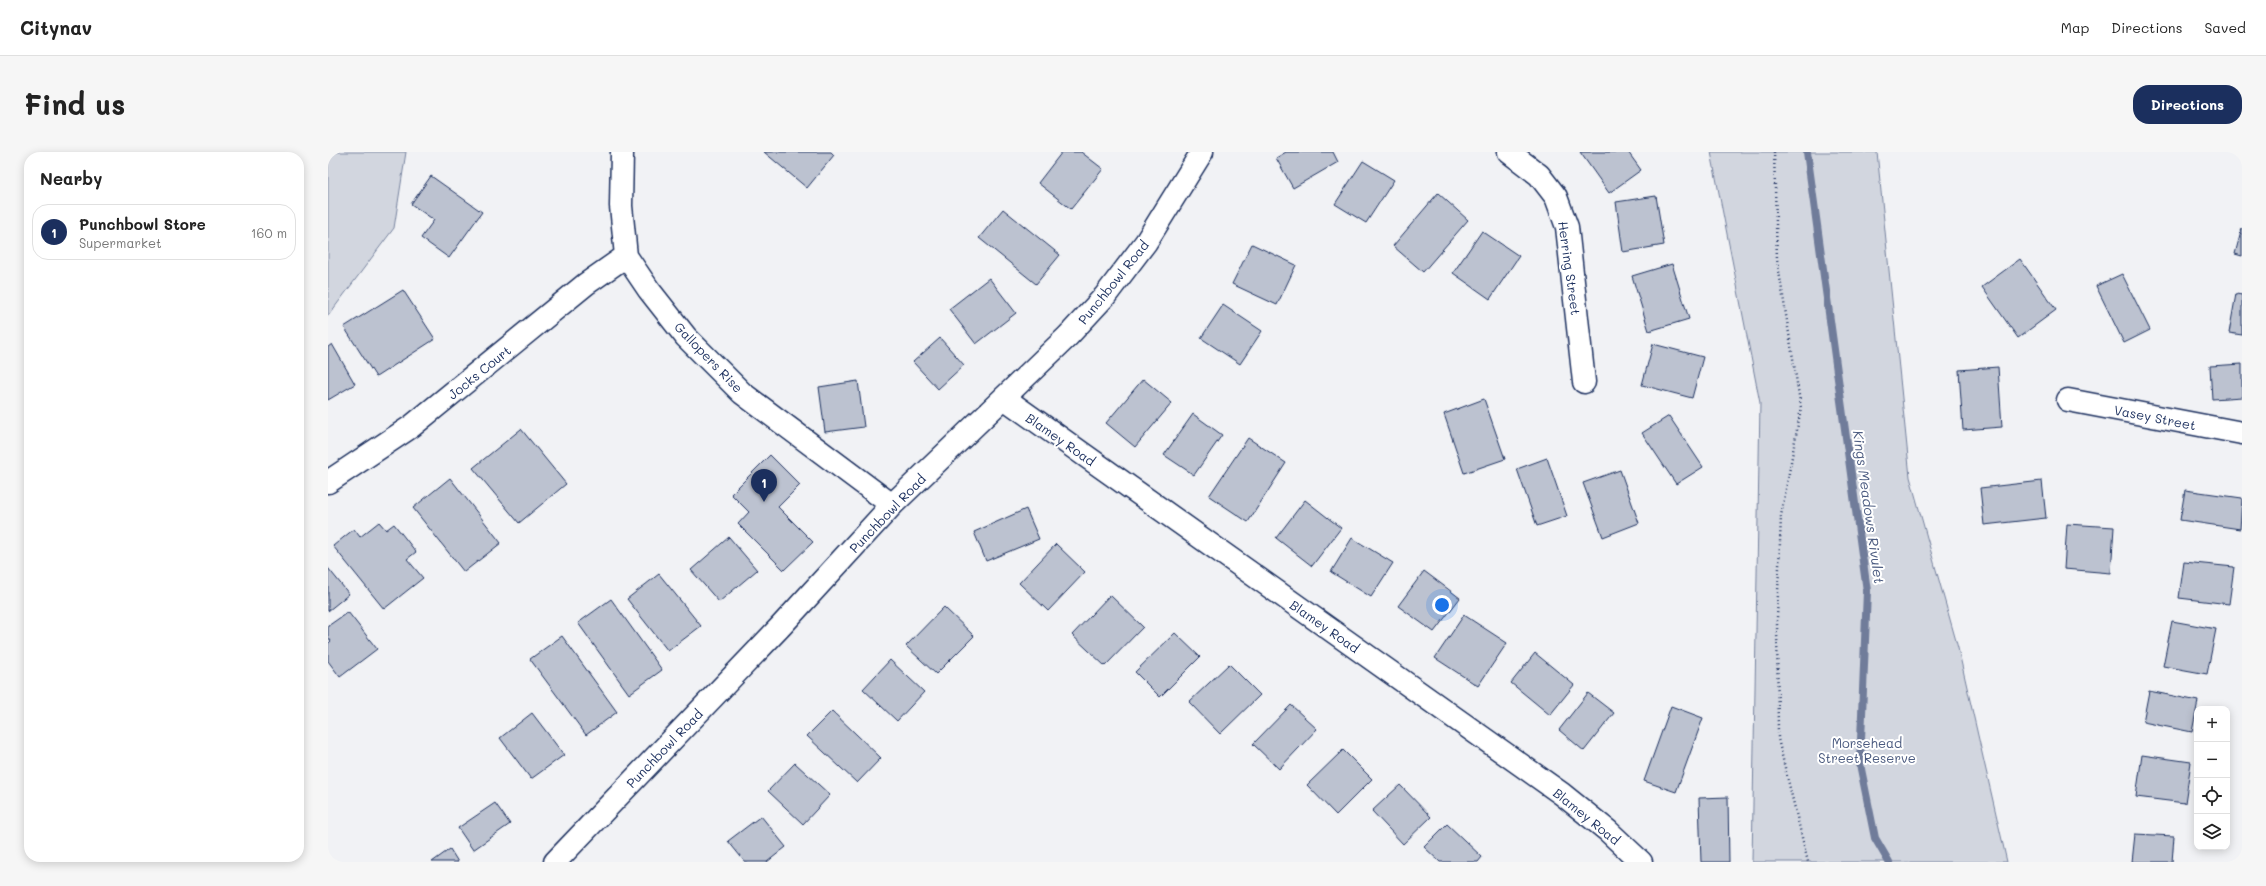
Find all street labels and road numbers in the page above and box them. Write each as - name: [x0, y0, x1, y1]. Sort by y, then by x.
- street label: Herring Street: [1555, 220, 1585, 316]
- street label: Punchbowl Road: [1074, 237, 1152, 327]
- street label: Gallopers Rise: [671, 318, 747, 396]
- street label: Jocks Court: [444, 341, 514, 403]
- street label: Vasey Street: [2113, 401, 2198, 433]
- street label: Blamey Road: [1023, 409, 1099, 469]
- street label: Punchbowl Road: [845, 470, 929, 556]
- street label: Blamey Road: [1287, 596, 1363, 656]
- street label: Punchbowl Road: [622, 705, 706, 791]
- street label: Blamey Road: [1550, 784, 1624, 848]

